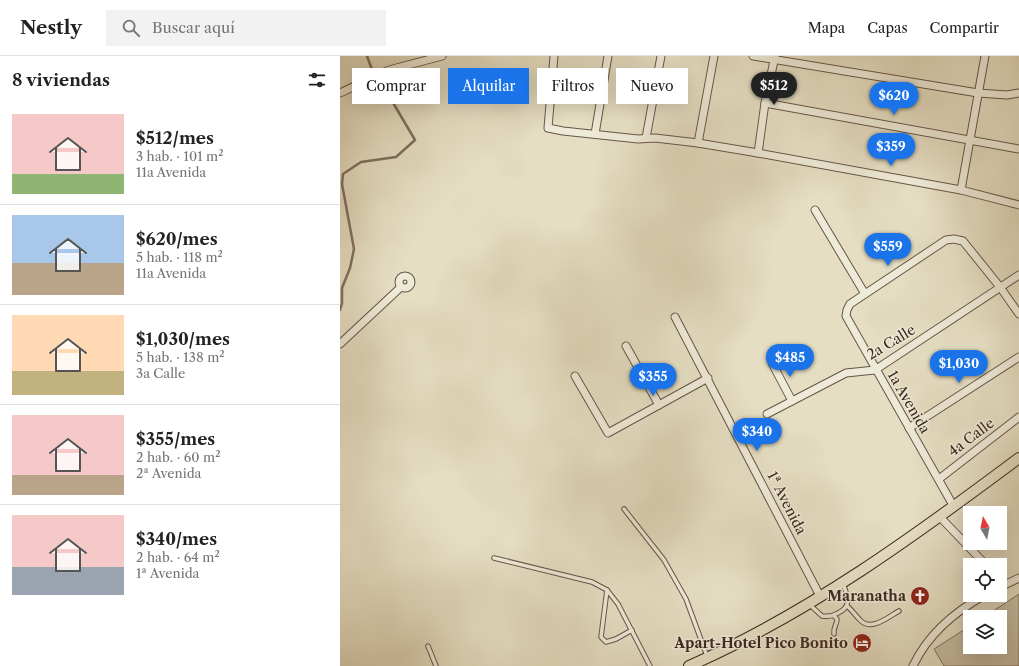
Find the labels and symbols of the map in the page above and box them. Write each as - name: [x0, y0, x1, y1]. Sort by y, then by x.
- pin: $512: [750, 72, 798, 106]
- pin: $620: [870, 82, 918, 116]
- pin: $359: [867, 133, 915, 167]
- pin: $559: [864, 233, 912, 267]
- street label: 2a Calle: [864, 320, 919, 363]
- pin: $485: [766, 344, 814, 378]
- pin: $1,030: [926, 350, 992, 384]
- pin: $355: [629, 363, 677, 397]
- street label: 1a Avenida: [884, 367, 935, 437]
- street label: 4a Calle: [944, 414, 998, 460]
- pin: $340: [733, 418, 781, 452]
- street label: 1ª Avenida: [763, 468, 811, 538]
- north arrow: [963, 506, 1007, 550]
- church icon: Maranatha: [909, 585, 931, 607]
- place label: Maranatha: [827, 587, 907, 605]
- hotel icon: Apart-Hotel Pico Bonito: [851, 632, 873, 654]
- place label: Apart-Hotel Pico Bonito: [673, 634, 848, 652]

